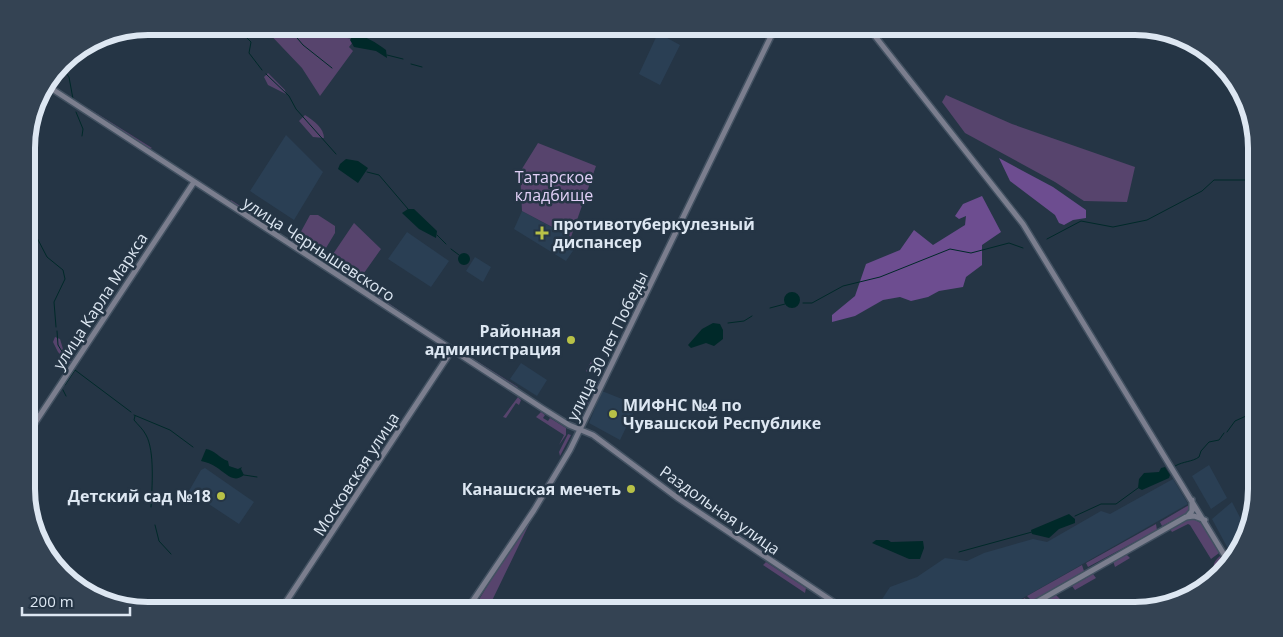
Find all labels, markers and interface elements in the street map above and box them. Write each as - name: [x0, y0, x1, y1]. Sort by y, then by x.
- park label: Татарское кладбище: [515, 166, 593, 206]
- street label: улица Чернышевского: [239, 192, 399, 306]
- place label: противотуберкулезный диспансер: [553, 213, 755, 253]
- marker: противотуберкулезный диспансер: [535, 226, 549, 240]
- street label: улица Карла Маркса: [47, 228, 153, 374]
- street label: улица 30 лет Победы: [561, 267, 653, 425]
- place label: Районная администрация: [425, 320, 561, 360]
- marker: Районная администрация: [565, 334, 577, 346]
- place label: МИФНС №4 по Чувашской Республике: [623, 394, 821, 434]
- street label: Московская улица: [308, 408, 404, 540]
- marker: МИФНС №4 по Чувашской Республике: [607, 408, 619, 420]
- street label: Раздольная улица: [656, 460, 784, 560]
- place label: Канашская мечеть: [462, 478, 621, 500]
- marker: Канашская мечеть: [625, 483, 637, 495]
- place label: Детский сад №18: [68, 485, 211, 507]
- marker: Детский сад №18: [215, 490, 227, 502]
- scale bar: [22, 584, 130, 616]
- text: 200 m: [30, 591, 74, 611]

